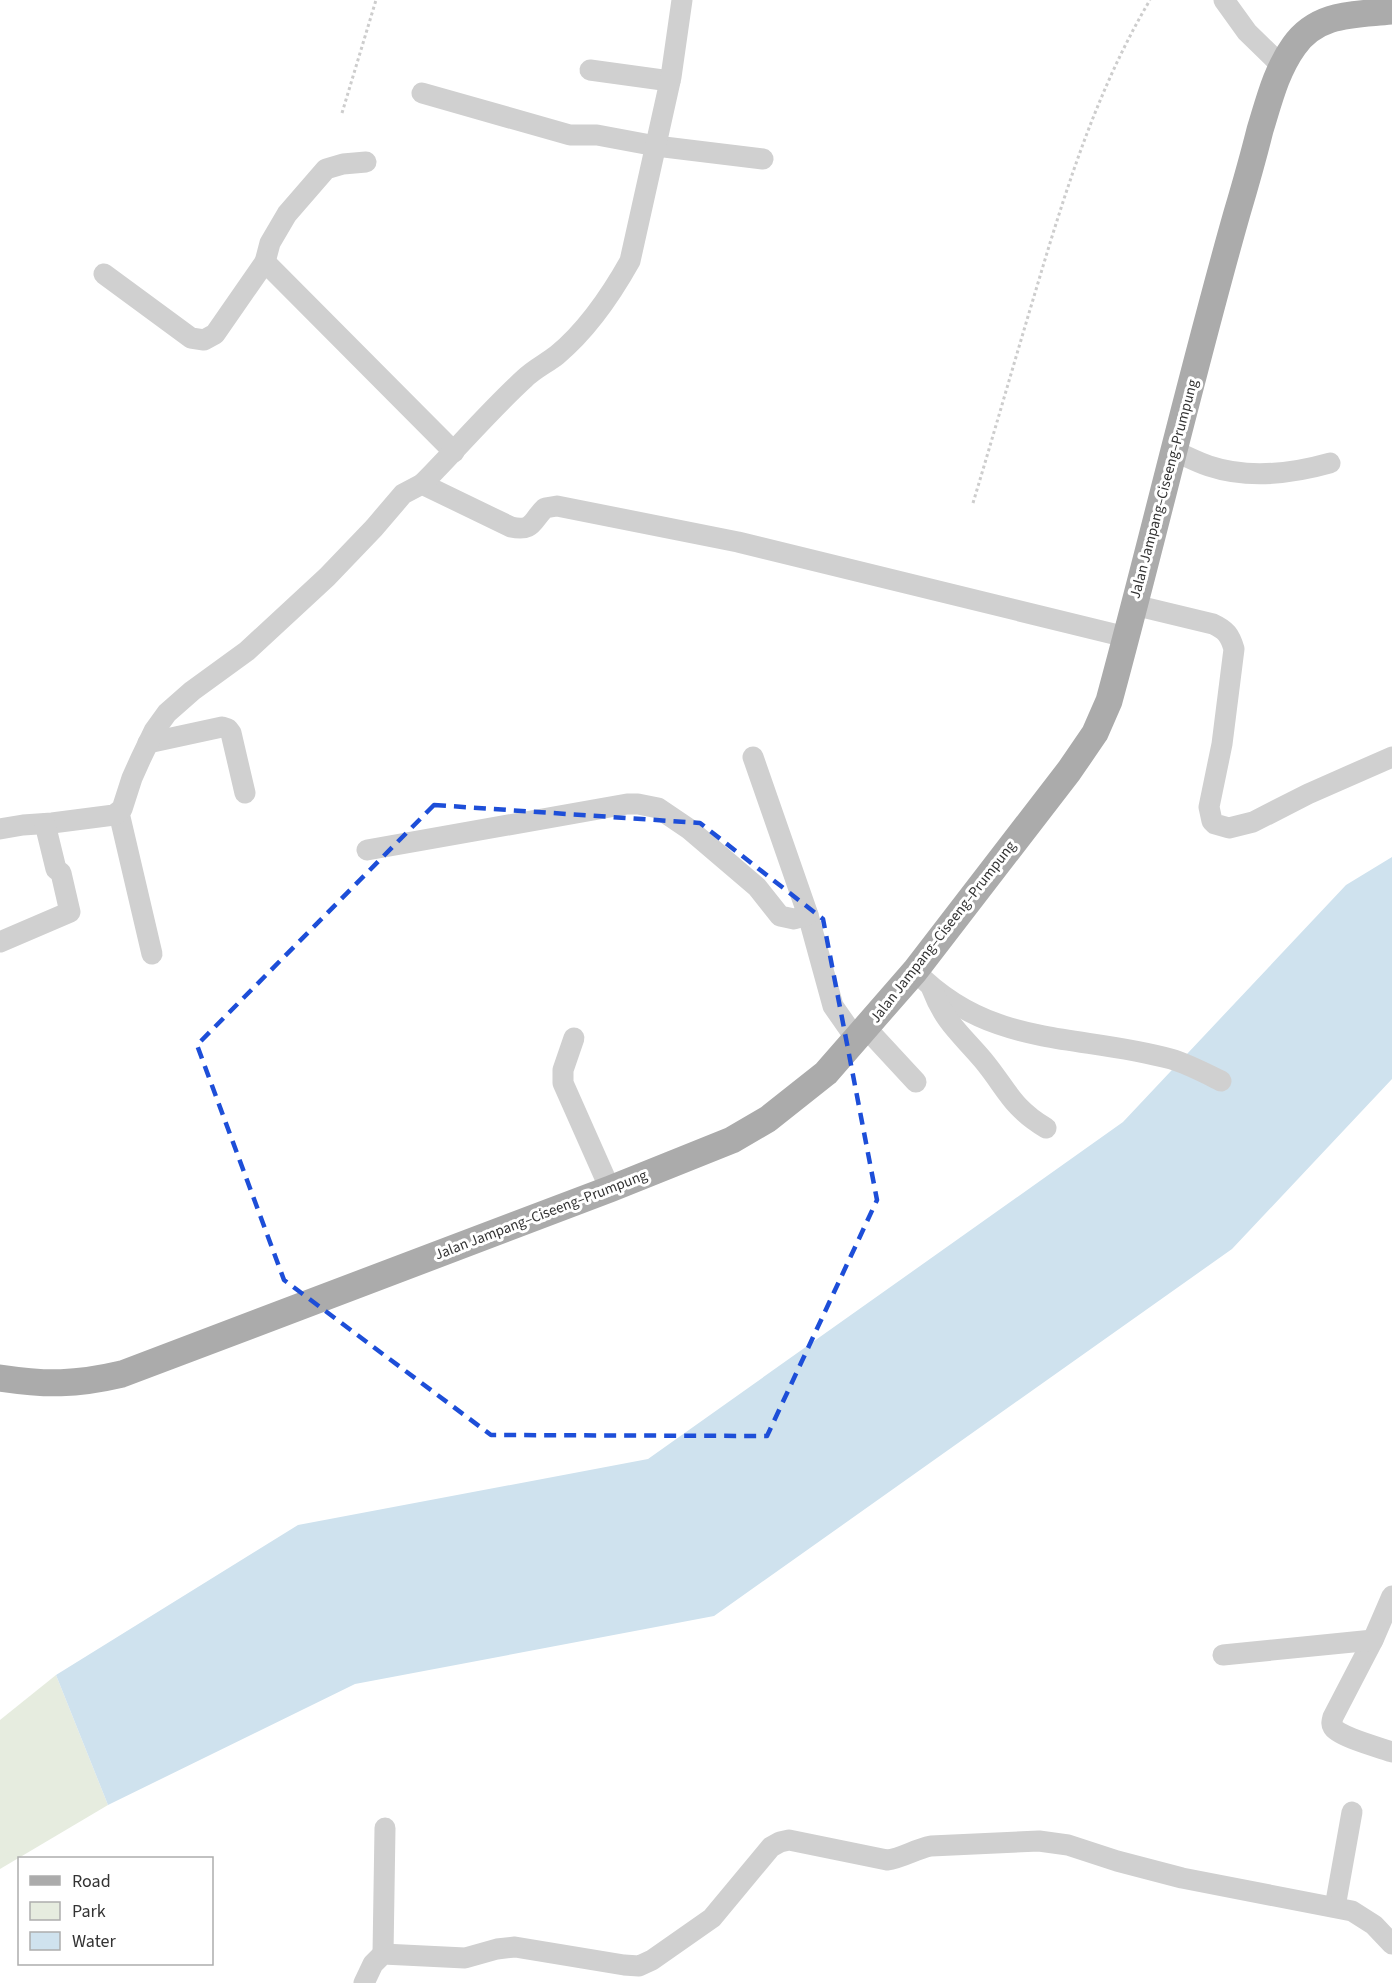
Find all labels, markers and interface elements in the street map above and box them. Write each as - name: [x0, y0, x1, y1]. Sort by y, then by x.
- street label: Jalan Jampang–Ciseeng–Prumpung: [1125, 377, 1204, 601]
- street label: Jalan Jampang–Ciseeng–Prumpung: [865, 836, 1021, 1028]
- street label: Jalan Jampang–Ciseeng–Prumpung: [432, 1165, 651, 1265]
- legend: [18, 1857, 213, 1965]
- text: Road: [72, 1869, 111, 1894]
- text: Park: [72, 1899, 106, 1924]
- text: Water: [72, 1929, 116, 1954]

